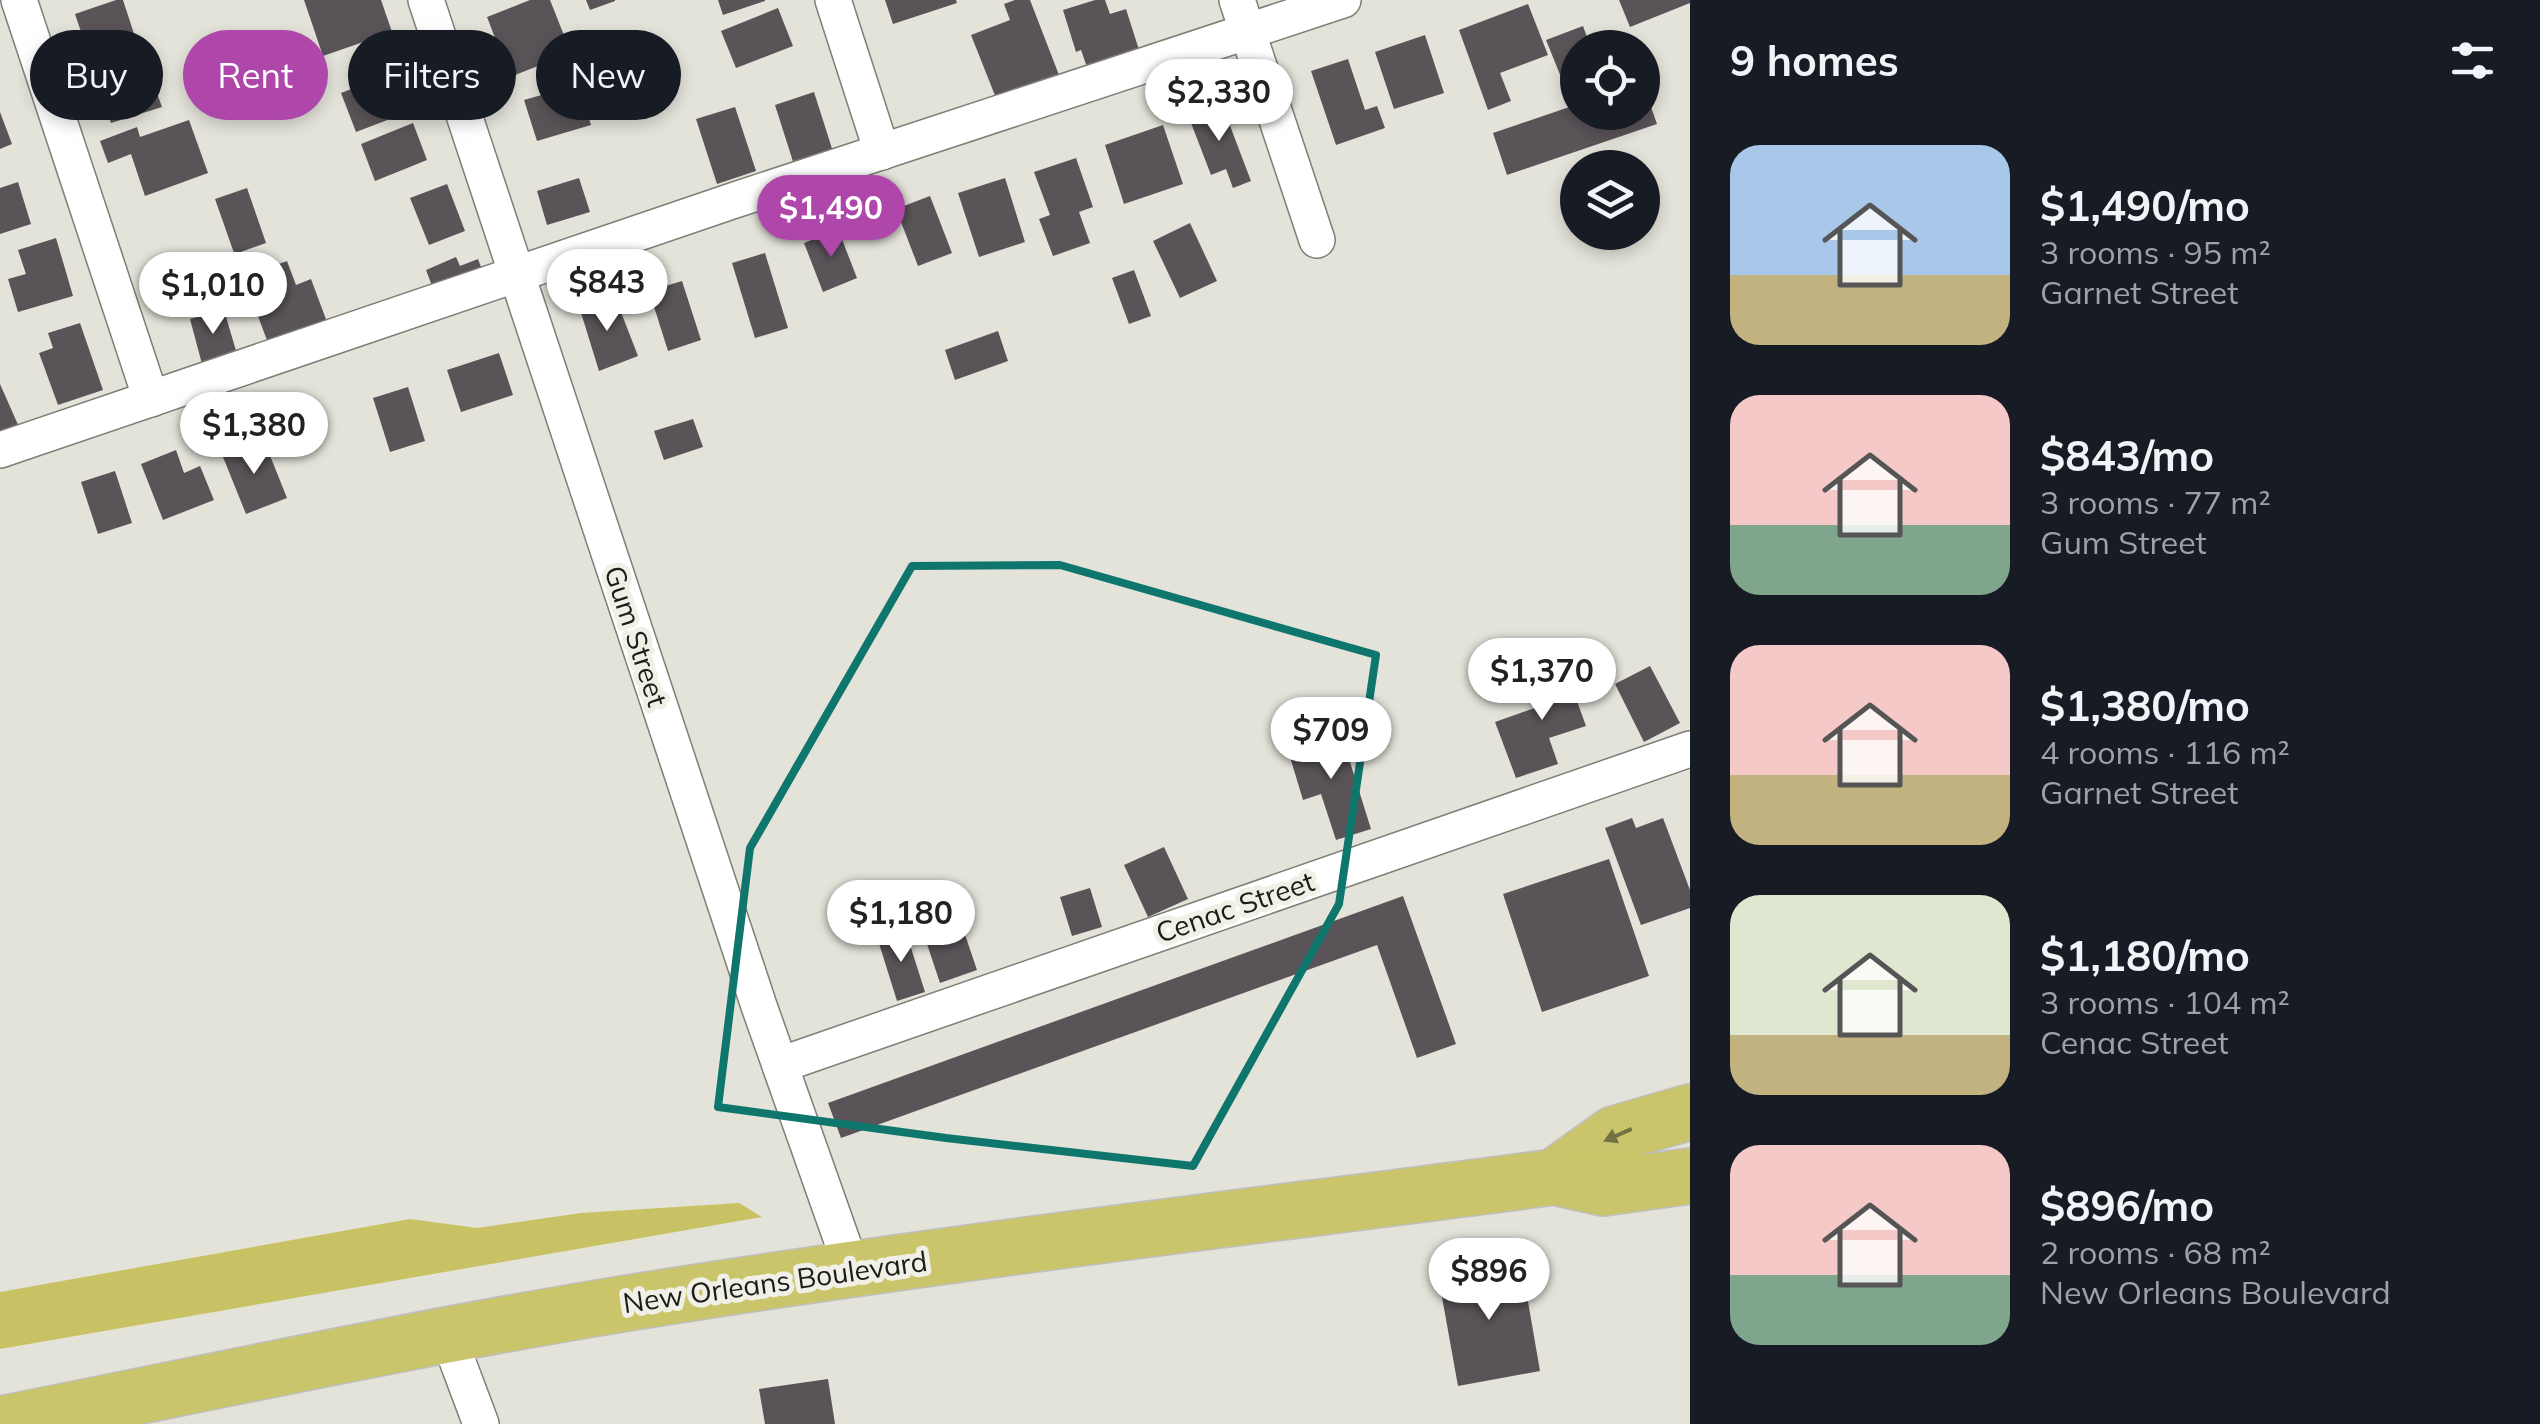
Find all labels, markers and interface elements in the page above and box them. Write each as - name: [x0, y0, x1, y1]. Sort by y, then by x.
- chip: Buy: [30, 30, 163, 120]
- chip: Rent: [183, 30, 328, 120]
- chip: Filters: [348, 30, 516, 120]
- chip: New: [536, 30, 681, 120]
- map controls: [1560, 30, 1660, 250]
- button: locate: [1560, 30, 1660, 130]
- icon: filters: [2445, 33, 2500, 88]
- text: 9 homes: [1730, 34, 1899, 87]
- pin: $2,330: [1138, 59, 1300, 144]
- text: $2,330: [1167, 71, 1271, 111]
- button: layers: [1560, 150, 1660, 250]
- pin: $1,490: [750, 175, 912, 260]
- text: $1,490/mo: [2040, 179, 2250, 232]
- icon: home: [1810, 185, 1930, 305]
- text: $1,490: [779, 187, 883, 227]
- text: 3 rooms · 95 m²: [2040, 232, 2271, 272]
- pin: $843: [548, 249, 666, 334]
- pin: $1,010: [132, 252, 294, 337]
- text: $843: [569, 261, 645, 301]
- text: $1,010: [161, 264, 265, 304]
- text: Garnet Street: [2040, 272, 2238, 312]
- pin: $1,380: [173, 392, 335, 477]
- text: $1,380: [202, 404, 306, 444]
- text: $843/mo: [2040, 429, 2214, 482]
- icon: home: [1810, 435, 1930, 555]
- text: 3 rooms · 77 m²: [2040, 482, 2271, 522]
- text: Gum Street: [2040, 522, 2207, 562]
- street label: Gum Street: [597, 561, 676, 711]
- pin: $1,370: [1461, 638, 1623, 723]
- text: $1,370: [1490, 650, 1594, 690]
- text: $1,380/mo: [2040, 679, 2250, 732]
- icon: home: [1810, 685, 1930, 805]
- pin: $709: [1272, 697, 1390, 782]
- text: $709: [1293, 709, 1369, 749]
- text: 4 rooms · 116 m²: [2040, 732, 2290, 772]
- text: Garnet Street: [2040, 772, 2238, 812]
- street label: Cenac Street: [1151, 863, 1319, 950]
- pin: $1,180: [820, 880, 982, 965]
- text: $1,180: [849, 892, 953, 932]
- text: $1,180/mo: [2040, 929, 2250, 982]
- icon: home: [1810, 935, 1930, 1055]
- text: 3 rooms · 104 m²: [2040, 982, 2290, 1022]
- text: Cenac Street: [2040, 1022, 2229, 1062]
- one-way arrow: [1603, 1127, 1632, 1143]
- text: $896/mo: [2040, 1179, 2214, 1232]
- icon: home: [1810, 1185, 1930, 1305]
- text: 2 rooms · 68 m²: [2040, 1232, 2271, 1272]
- pin: $896: [1430, 1238, 1548, 1323]
- street label: New Orleans Boulevard: [621, 1243, 929, 1320]
- text: $896: [1451, 1250, 1527, 1290]
- text: New Orleans Boulevard: [2040, 1272, 2391, 1312]

